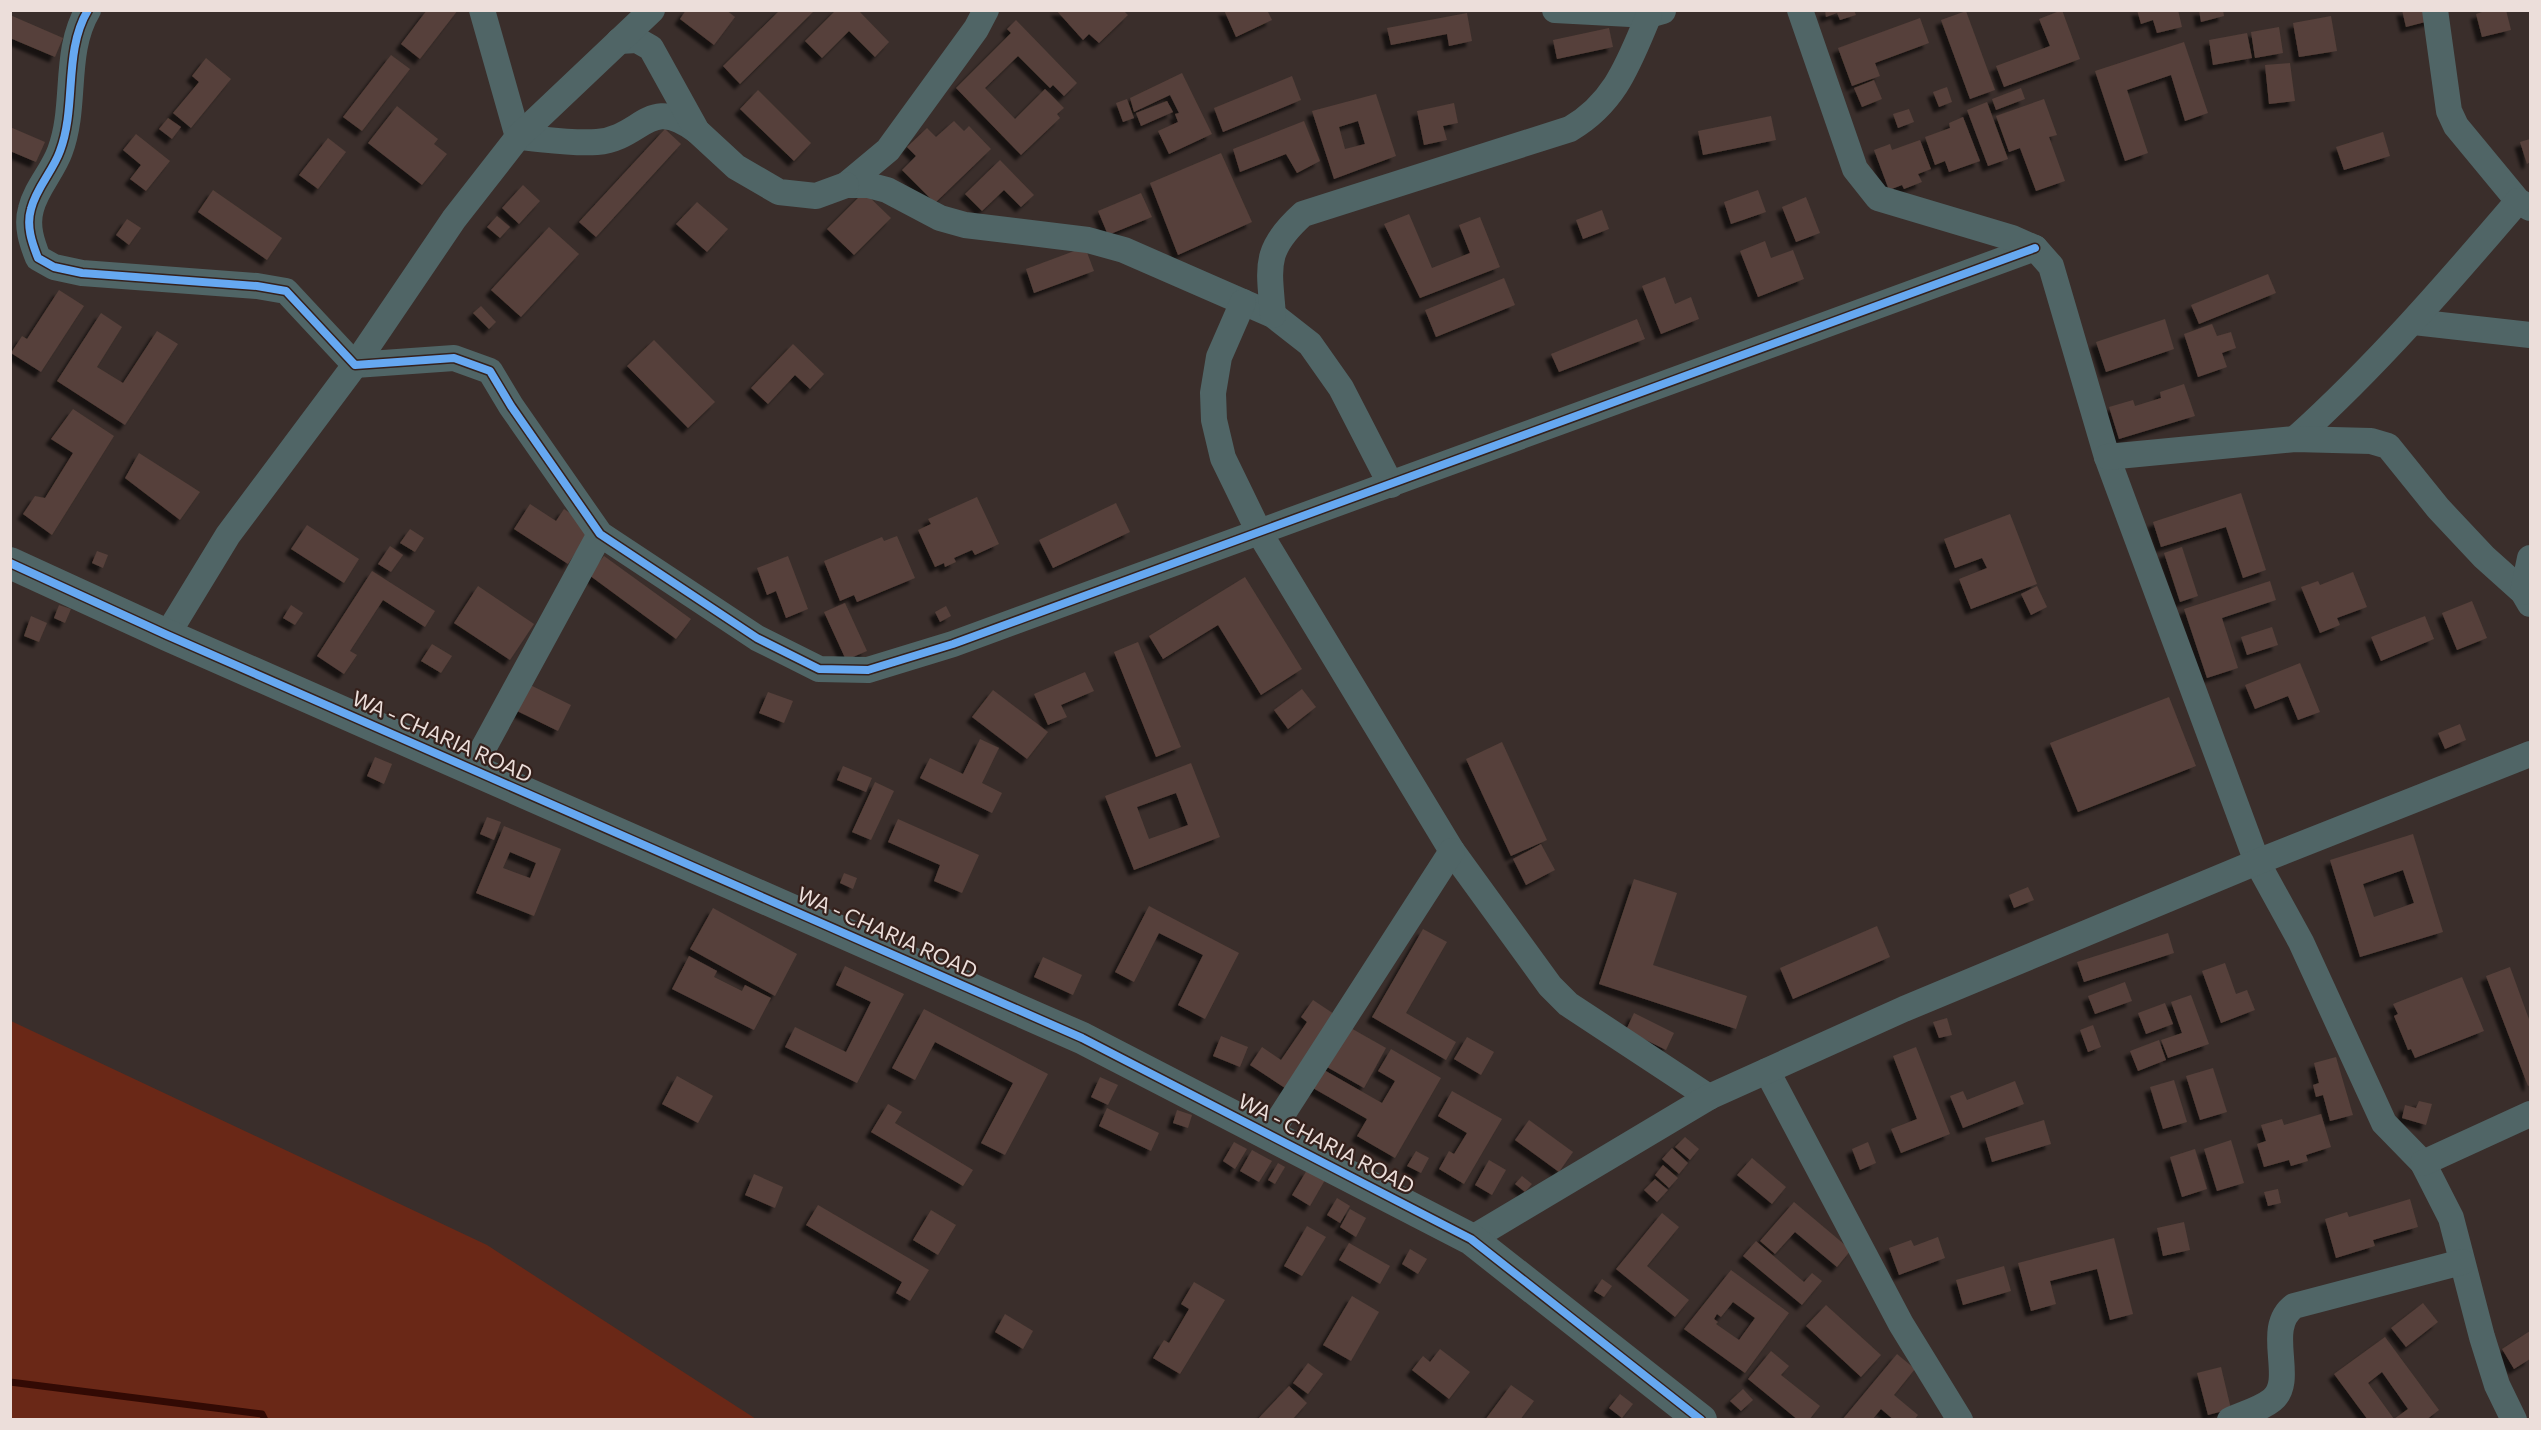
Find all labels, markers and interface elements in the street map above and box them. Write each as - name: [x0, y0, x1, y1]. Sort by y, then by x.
- street label: WA - CHARIA ROAD: [349, 685, 537, 787]
- street label: WA - CHARIA ROAD: [794, 881, 982, 983]
- street label: WA - CHARIA ROAD: [1234, 1087, 1419, 1198]

